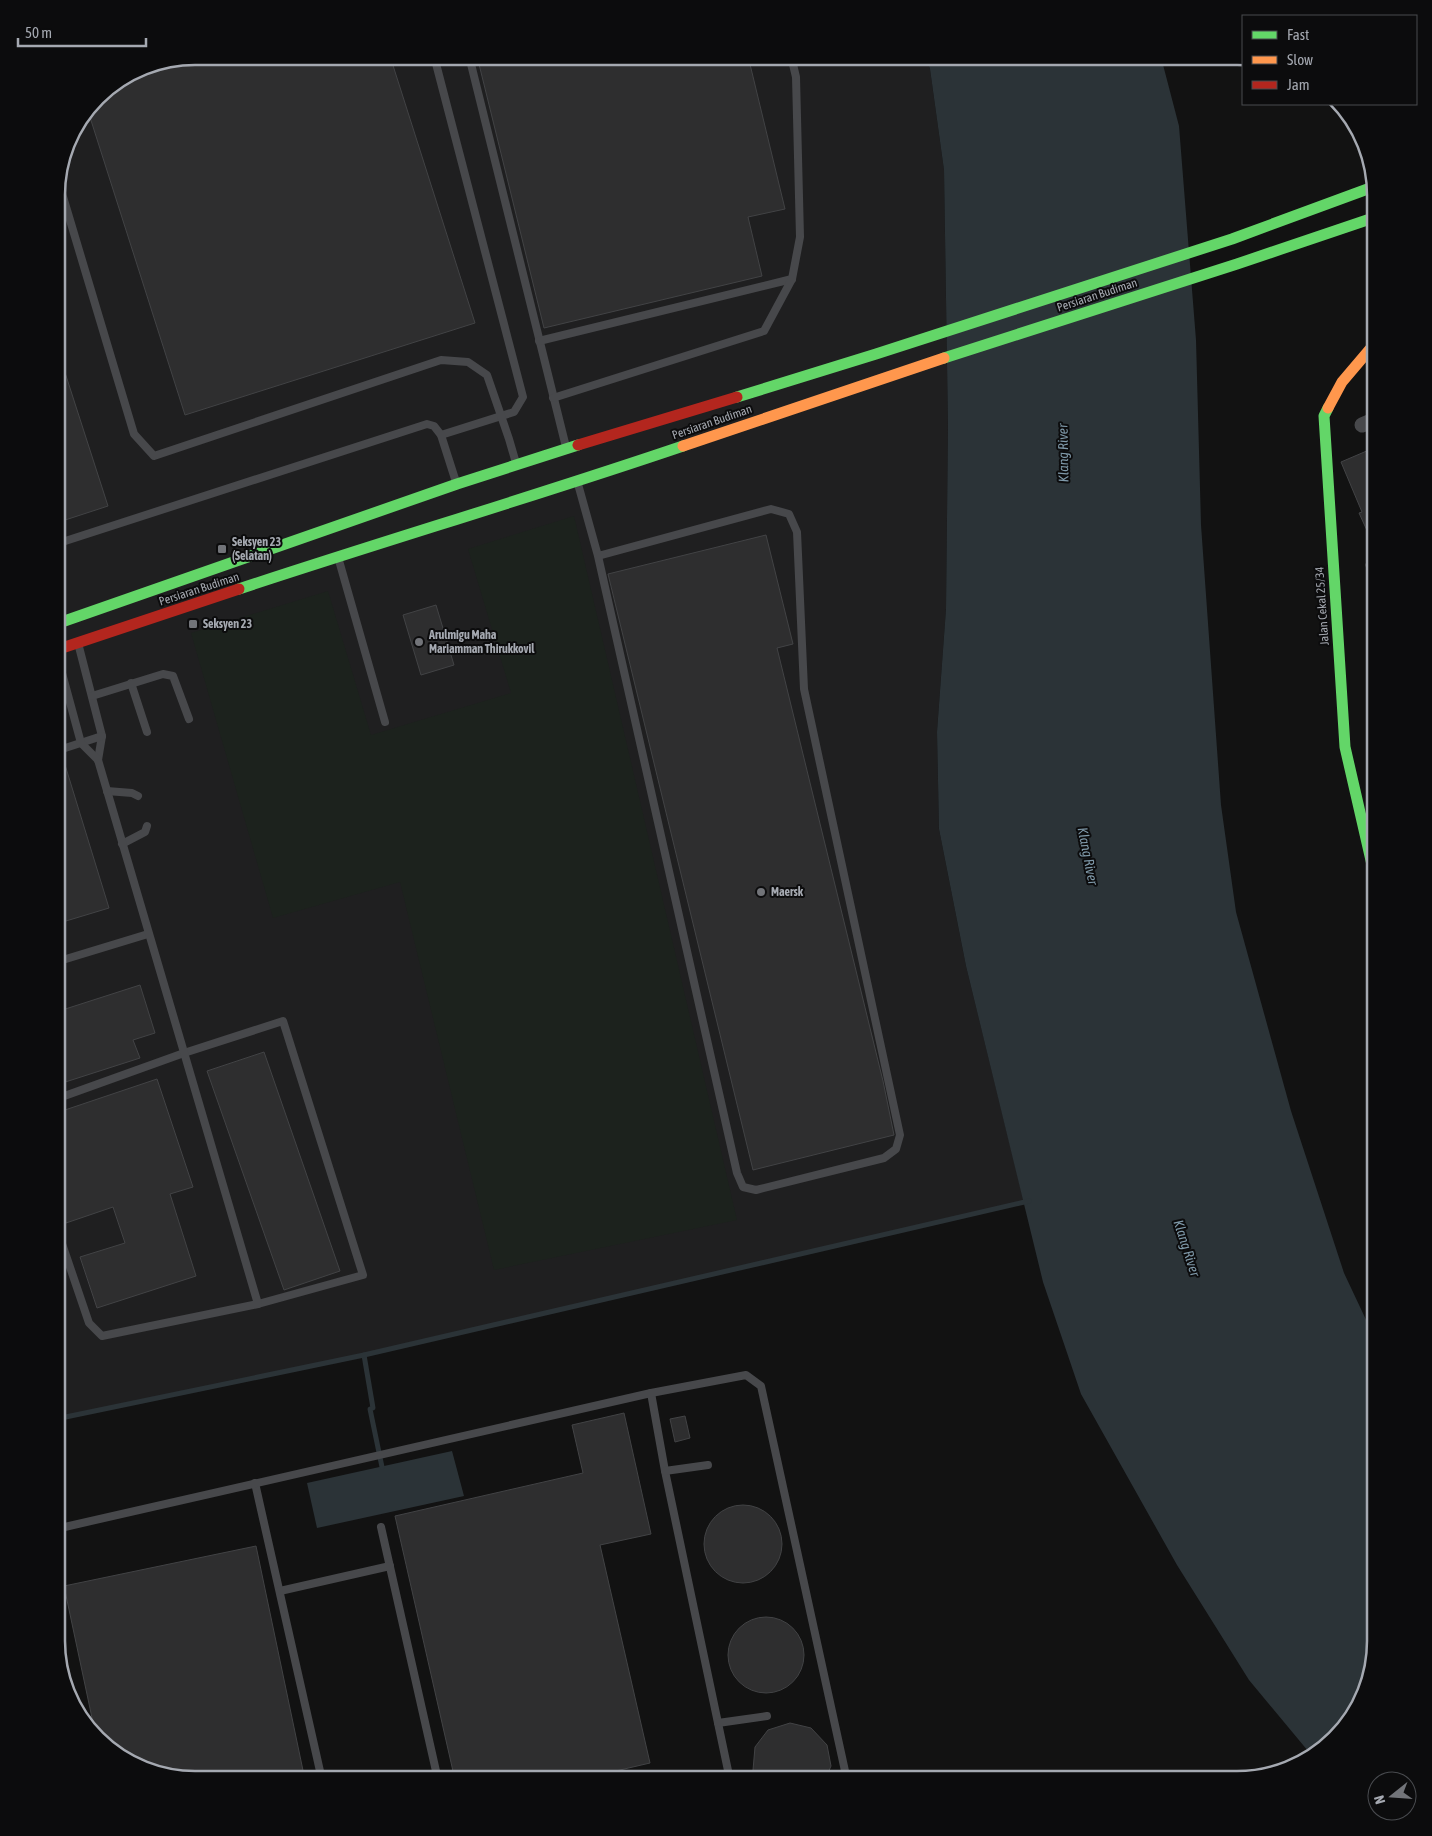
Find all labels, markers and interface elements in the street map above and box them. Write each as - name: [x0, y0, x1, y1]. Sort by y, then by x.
- scale bar: [18, 15, 145, 47]
- legend: [1242, 15, 1417, 105]
- text: 50 m: [25, 24, 52, 41]
- text: Fast: [1287, 26, 1309, 43]
- text: Slow: [1287, 51, 1313, 68]
- text: Jam: [1287, 76, 1310, 93]
- street label: Persiaran Budiman: [1055, 275, 1139, 315]
- street label: Persiaran Budiman: [670, 402, 754, 442]
- water label: Klang River: [1054, 423, 1072, 482]
- place label: Seksyen 23 (Selatan): [232, 535, 281, 563]
- marker: Seksyen 23 (Selatan): [216, 543, 228, 555]
- street label: Jalan Cekal 25/34: [1312, 566, 1332, 646]
- street label: Persiaran Budiman: [157, 569, 241, 609]
- place label: Seksyen 23: [203, 617, 252, 631]
- marker: Seksyen 23: [187, 618, 199, 630]
- place label: Arulmigu Maha Mariamman Thirukkovil: [428, 628, 535, 656]
- marker: Arulmigu Maha Mariamman Thirukkovil: [413, 636, 425, 648]
- water label: Klang River: [1075, 826, 1102, 887]
- place label: Maersk: [771, 885, 804, 899]
- marker: Maersk: [755, 886, 767, 898]
- water label: Klang River: [1170, 1218, 1204, 1279]
- north arrow: [1367, 1771, 1417, 1821]
- text: N: [1371, 1794, 1388, 1806]

